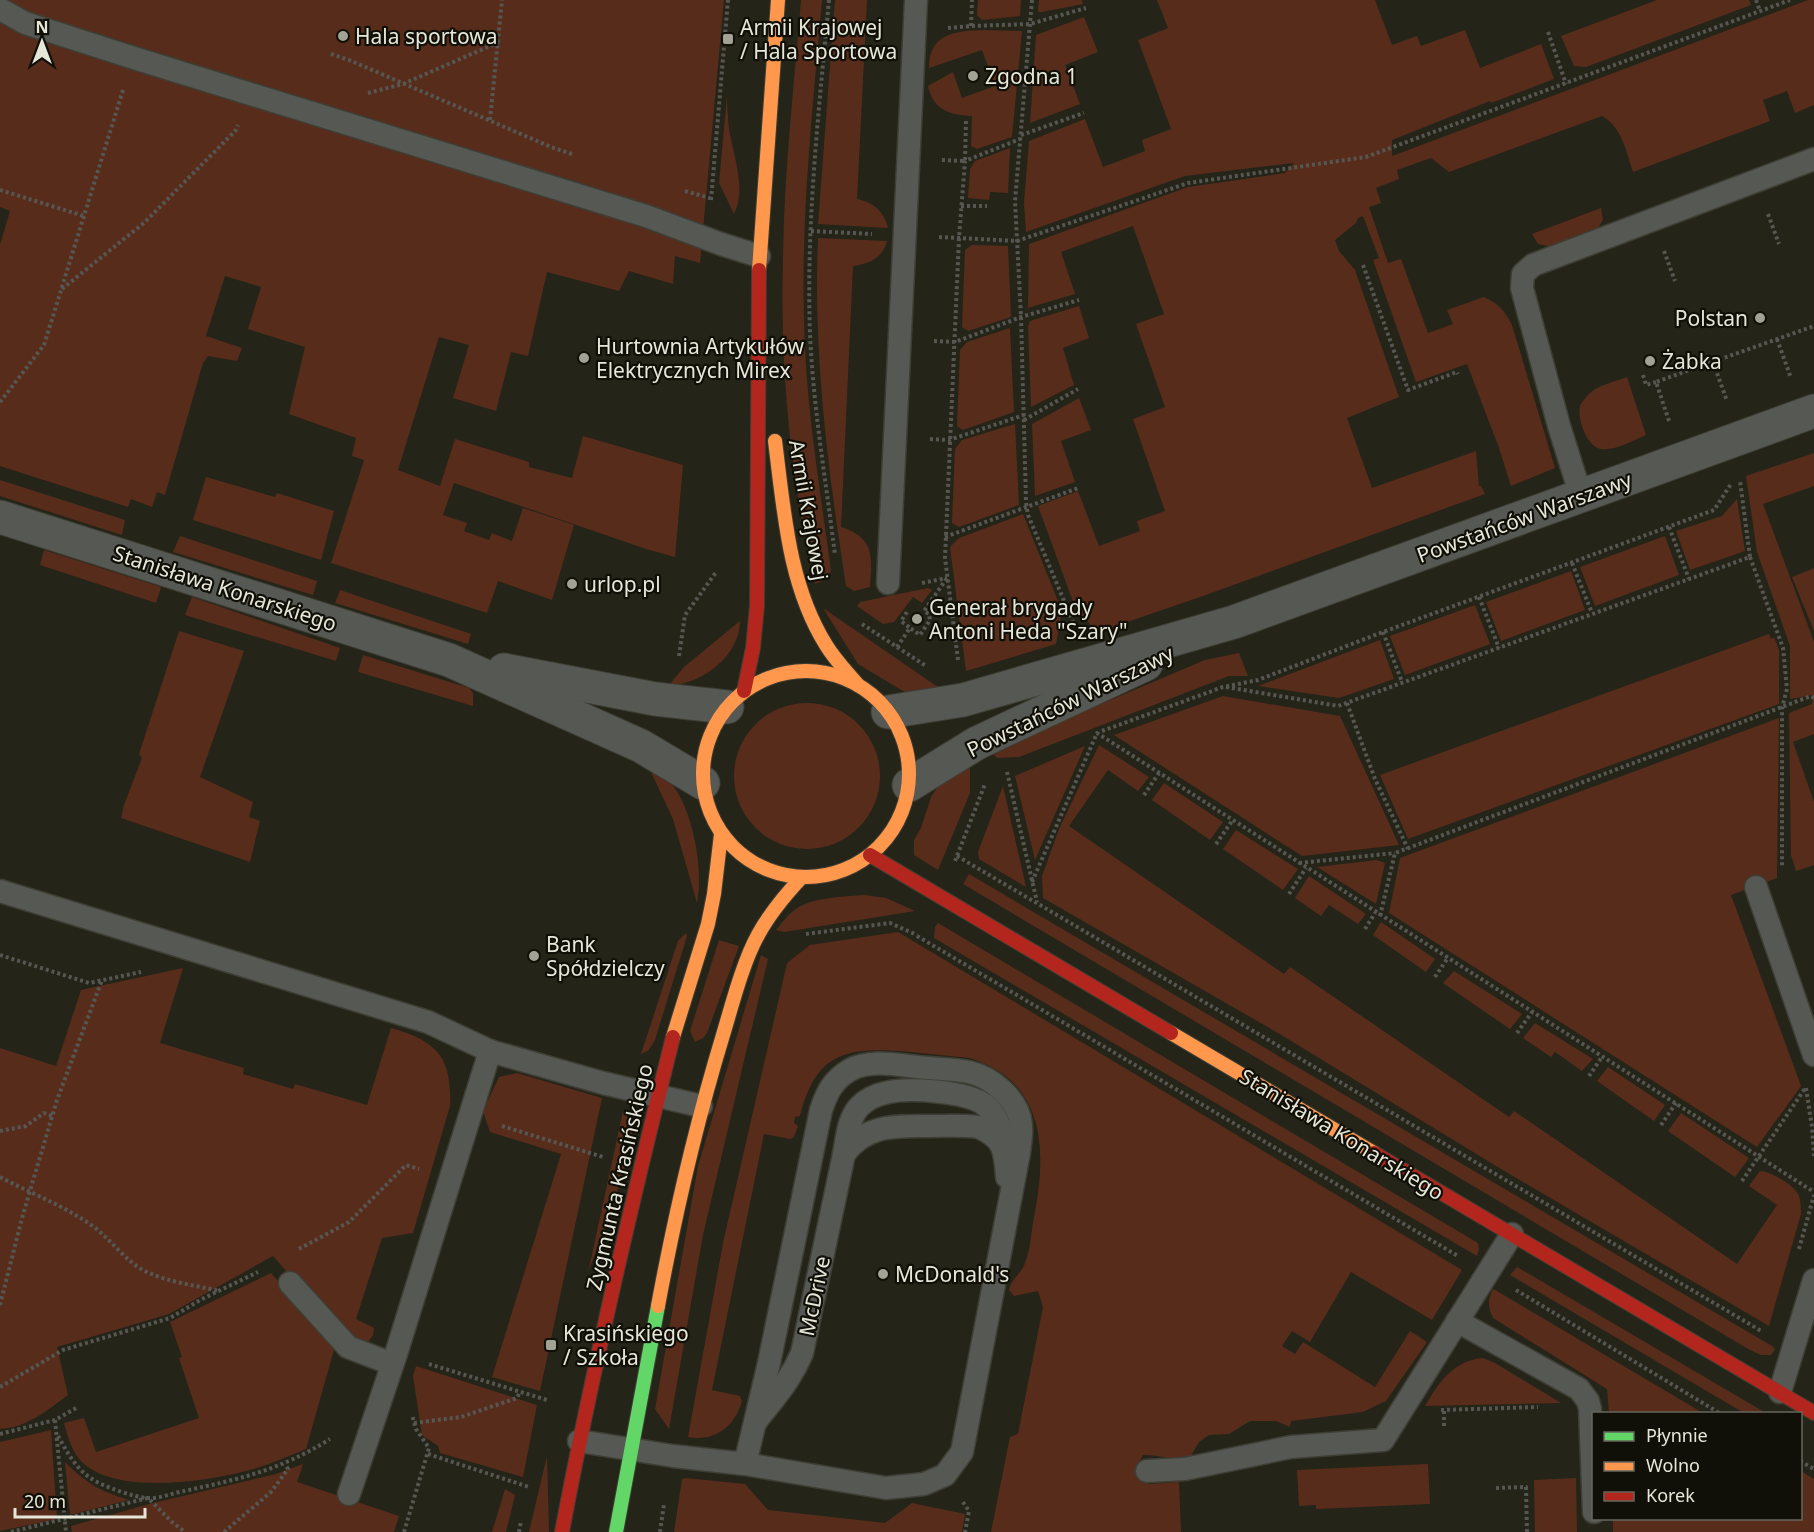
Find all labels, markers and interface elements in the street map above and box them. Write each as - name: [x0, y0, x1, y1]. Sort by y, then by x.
- north arrow: [12, 12, 72, 72]
- place label: Armii Krajowej / Hala Sportowa: [740, 13, 897, 65]
- text: N: [35, 16, 49, 38]
- place label: Hala sportowa: [355, 22, 498, 50]
- marker: Hala sportowa: [336, 29, 350, 43]
- marker: Armii Krajowej / Hala Sportowa: [721, 32, 735, 46]
- place label: Zgodna 1: [985, 62, 1078, 90]
- marker: Zgodna 1: [966, 69, 980, 83]
- place label: Polstan: [1675, 304, 1748, 332]
- marker: Polstan: [1753, 311, 1767, 325]
- place label: Hurtownia Artykułów Elektrycznych Mirex: [596, 332, 804, 384]
- place label: Żabka: [1662, 347, 1722, 375]
- marker: Hurtownia Artykułów Elektrycznych Mirex: [577, 351, 591, 365]
- marker: Żabka: [1643, 354, 1657, 368]
- street label: Armii Krajowej: [783, 437, 835, 583]
- street label: Powstańców Warszawy: [1413, 465, 1636, 569]
- street label: Stanisława Konarskiego: [110, 539, 340, 637]
- place label: urlop.pl: [584, 570, 661, 598]
- marker: urlop.pl: [565, 577, 579, 591]
- place label: Generał brygady Antoni Heda "Szary": [929, 593, 1128, 645]
- marker: Generał brygady Antoni Heda "Szary": [910, 612, 924, 626]
- street label: Powstańców Warszawy: [962, 639, 1178, 763]
- place label: Bank Spółdzielczy: [546, 930, 665, 982]
- marker: Bank Spółdzielczy: [527, 949, 541, 963]
- street label: Zygmunta Krasińskiego: [579, 1061, 659, 1293]
- street label: Stanisława Konarskiego: [1235, 1062, 1449, 1206]
- street label: McDrive: [792, 1253, 836, 1339]
- place label: McDonald's: [895, 1260, 1009, 1288]
- marker: McDonald's: [876, 1267, 890, 1281]
- place label: Krasińskiego / Szkoła: [563, 1319, 689, 1371]
- marker: Krasińskiego / Szkoła: [544, 1338, 558, 1352]
- legend: [1592, 1412, 1802, 1520]
- text: Płynnie: [1646, 1423, 1708, 1447]
- text: Wolno: [1646, 1453, 1700, 1477]
- scale bar: [15, 1481, 146, 1519]
- text: Korek: [1646, 1483, 1695, 1507]
- text: 20 m: [24, 1489, 66, 1513]

